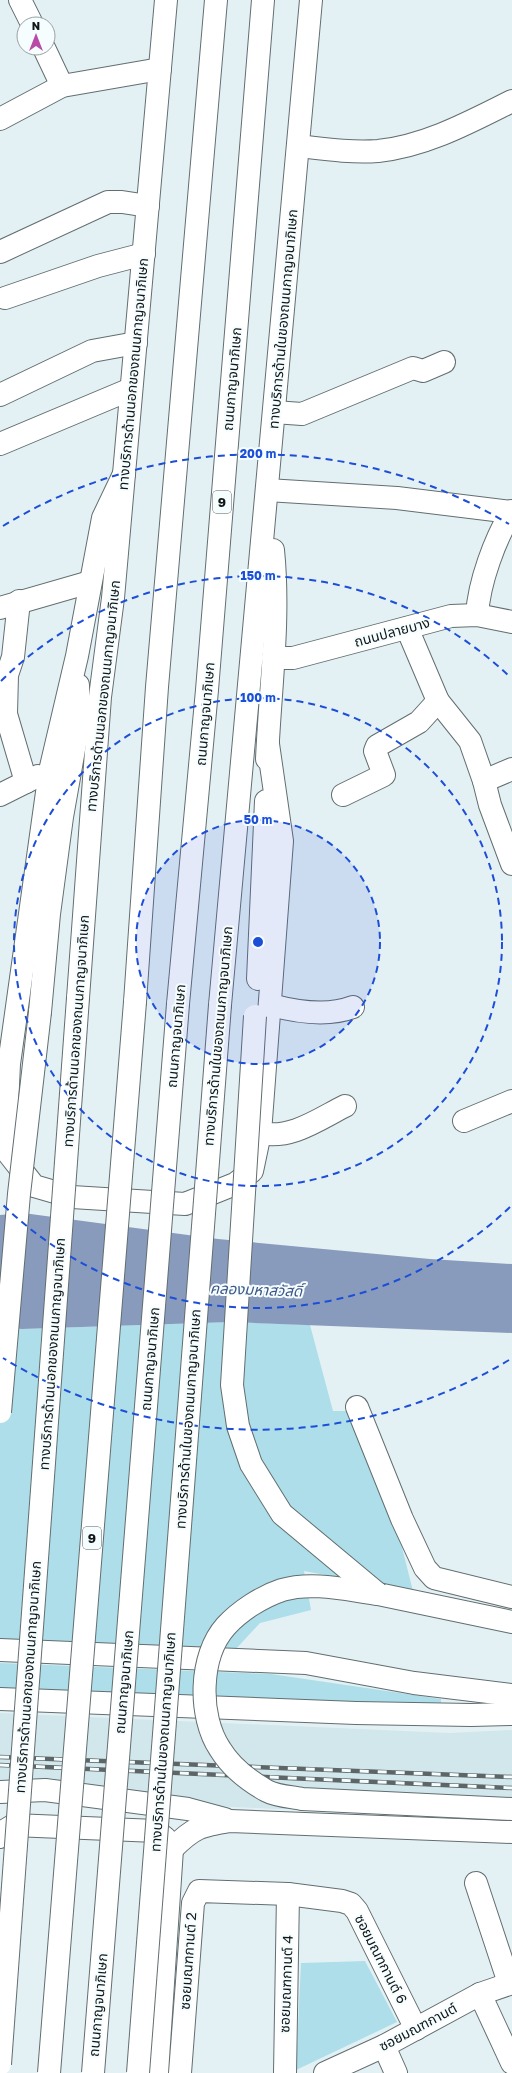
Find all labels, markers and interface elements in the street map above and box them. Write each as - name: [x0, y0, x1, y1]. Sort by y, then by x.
- north arrow: [16, 16, 56, 56]
- text: N: [32, 19, 40, 32]
- street label: ทางบริการด้านในของถนนกาญจนาภิเษก: [264, 208, 301, 430]
- street label: ทางบริการด้านนอกของถนนกาญจนาภิเษก: [114, 257, 151, 491]
- street label: ถนนกาญจนาภิเษก: [219, 326, 244, 431]
- text: 200 m: [240, 446, 276, 461]
- road number: 9: [213, 491, 231, 513]
- text: 150 m: [241, 568, 275, 583]
- street label: ทางบริการด้านนอกของถนนกาญจนาภิเษก: [82, 579, 123, 813]
- street label: ถนนปลายบาง: [352, 613, 432, 650]
- street label: ถนนกาญจนาภิเษก: [192, 661, 217, 766]
- text: 100 m: [240, 690, 276, 705]
- text: 50 m: [244, 812, 272, 827]
- street label: ทางบริการด้านนอกของถนนกาญจนาภิเษก: [59, 914, 92, 1148]
- street label: ทางบริการด้านในของถนนกาญจนาภิเษก: [199, 925, 236, 1147]
- centre of rings: [251, 935, 265, 949]
- street label: ถนนกาญจนาภิเษก: [163, 983, 188, 1088]
- street label: ทางบริการด้านนอกของถนนกาญจนาภิเษก: [35, 1237, 68, 1471]
- water label: คลองมหาสวัสดิ์: [210, 1278, 306, 1300]
- street label: ถนนกาญจนาภิเษก: [137, 1306, 162, 1411]
- street label: ทางบริการด้านในของถนนกาญจนาภิเษก: [171, 1308, 204, 1530]
- road number: 9: [83, 1527, 101, 1549]
- street label: ทางบริการด้านนอกของถนนกาญจนาภิเษก: [11, 1560, 44, 1794]
- street label: ถนนกาญจนาภิเษก: [111, 1629, 136, 1734]
- street label: ทางบริการด้านในของถนนกาญจนาภิเษก: [146, 1631, 179, 1853]
- street label: ซอยมณฑกานต์ 6: [352, 1911, 411, 2006]
- street label: ซอยมณฑกานต์ 2: [176, 1912, 199, 2010]
- street label: ซอยมณฑกานต์ 4: [275, 1935, 296, 2033]
- street label: ถนนกาญจนาภิเษก: [85, 1952, 110, 2057]
- street label: ซอยมณฑกานต์: [376, 1999, 460, 2054]

